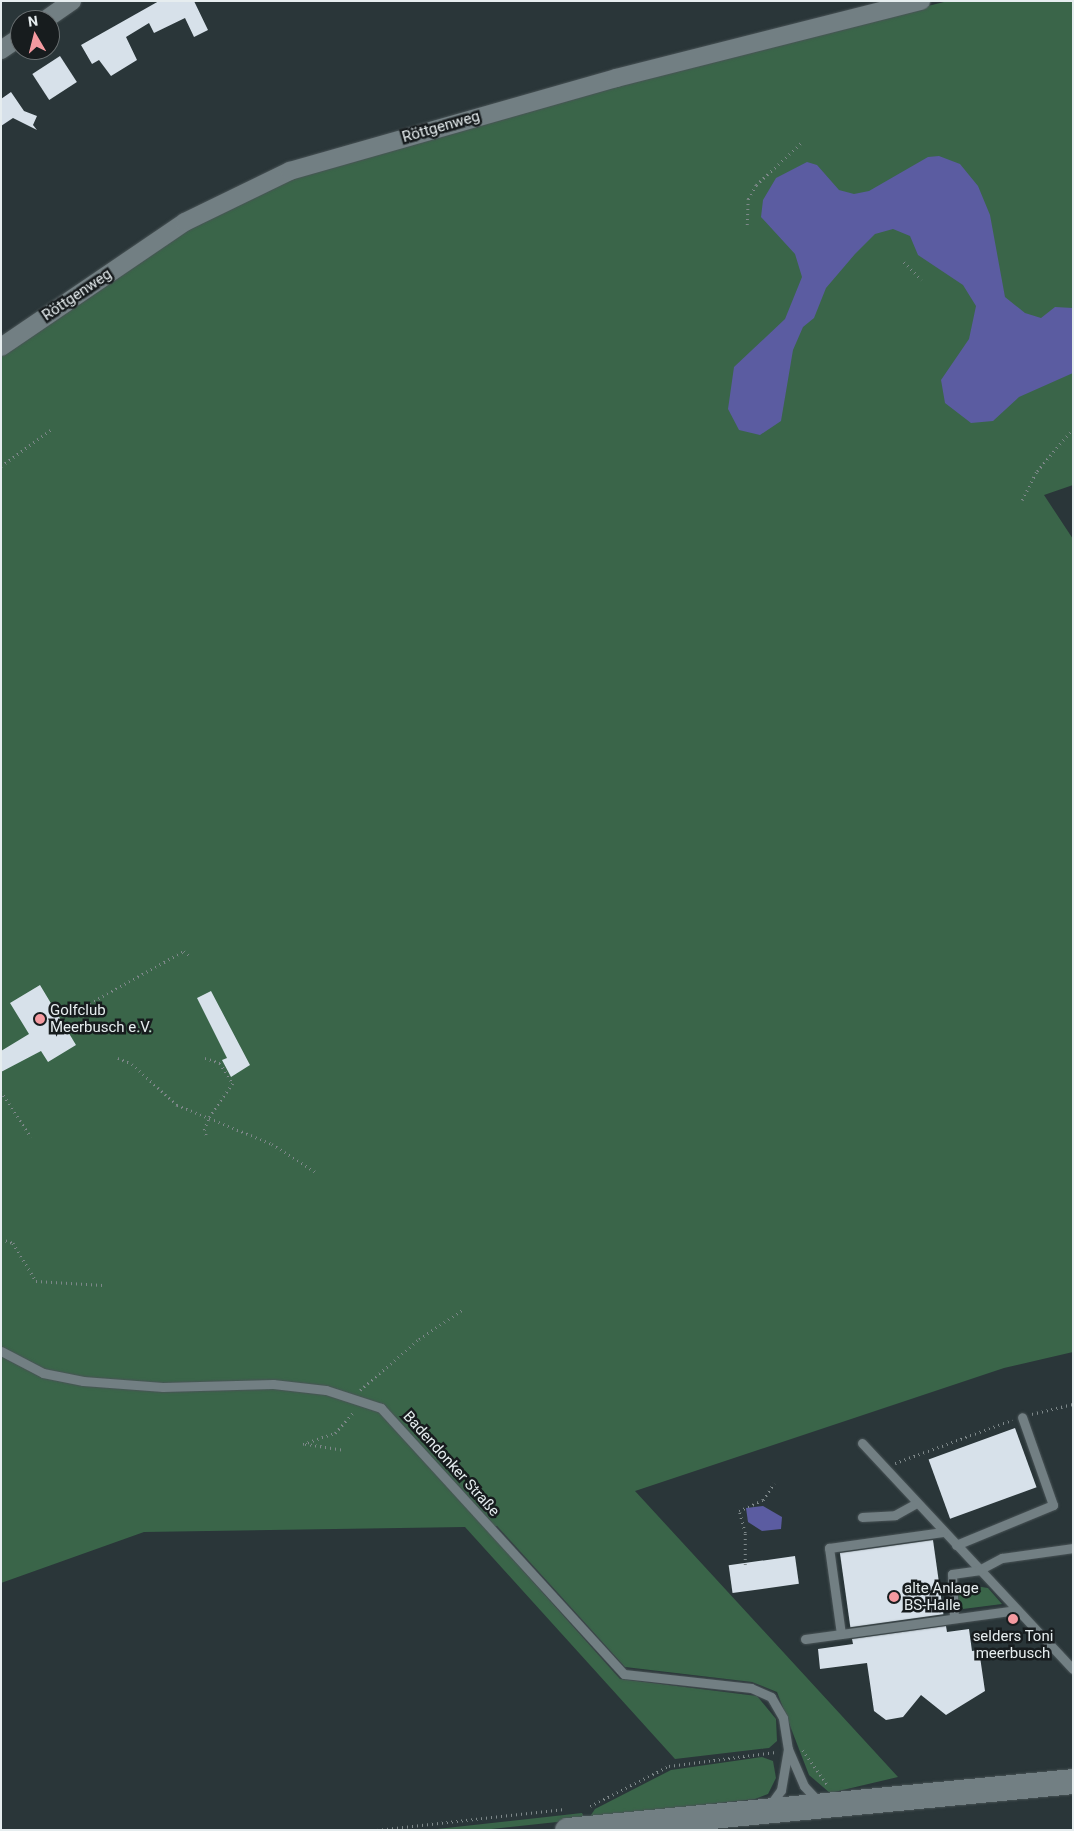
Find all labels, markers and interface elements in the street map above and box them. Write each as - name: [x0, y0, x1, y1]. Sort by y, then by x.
- north arrow: [10, 10, 60, 60]
- text: N: [27, 13, 39, 30]
- street label: Röttgenweg: [400, 107, 482, 147]
- street label: Röttgenweg: [39, 265, 115, 325]
- place label: Golfclub Meerbusch e.V.: [50, 1001, 152, 1036]
- marker: Golfclub Meerbusch e.V.: [34, 1013, 46, 1025]
- street label: Badendonker Straße: [399, 1408, 503, 1520]
- place label: alte Anlage BS-Halle: [904, 1579, 979, 1614]
- marker: alte Anlage BS-Halle: [888, 1591, 900, 1603]
- marker: selders Toni meerbusch: [1007, 1613, 1019, 1625]
- place label: selders Toni meerbusch: [972, 1627, 1054, 1662]

